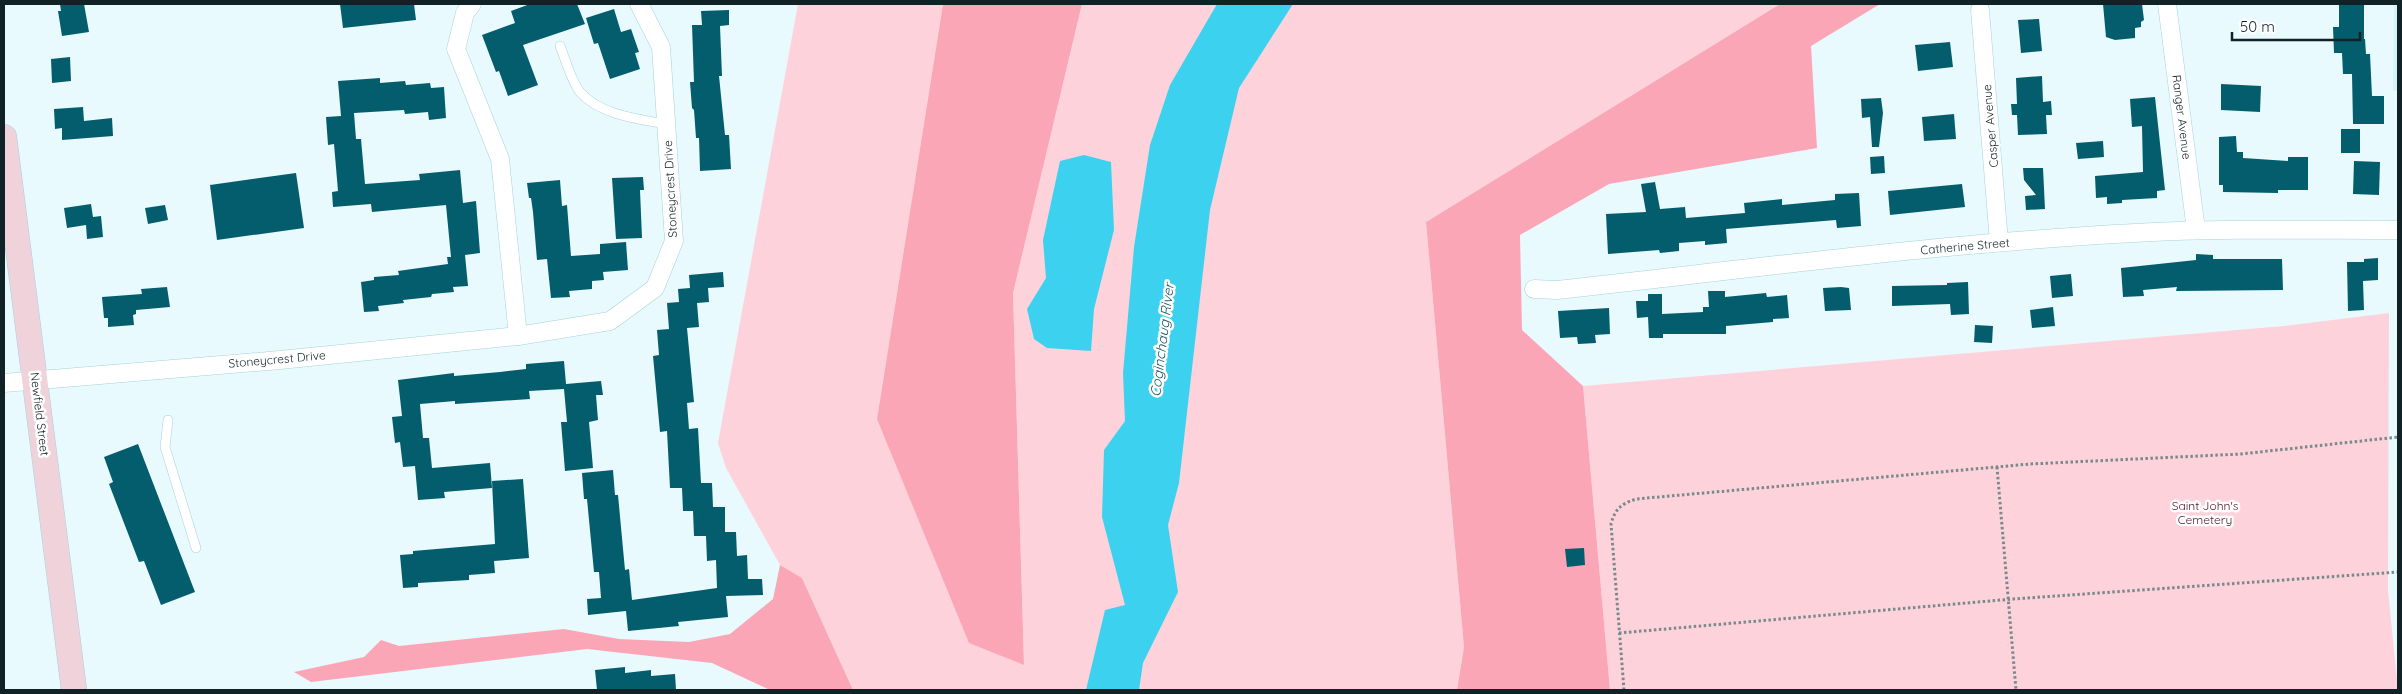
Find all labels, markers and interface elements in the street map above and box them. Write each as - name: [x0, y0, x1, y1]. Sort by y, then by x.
- scale bar: [2232, 10, 2360, 42]
- text: 50 m: [2240, 17, 2275, 36]
- street label: Ranger Avenue: [2169, 74, 2195, 160]
- street label: Casper Avenue: [1979, 83, 2001, 168]
- street label: Stoneycrest Drive: [660, 140, 680, 238]
- street label: Catherine Street: [1920, 235, 2010, 257]
- water label: Coginchaug River: [1146, 281, 1178, 398]
- street label: Stoneycrest Drive: [228, 347, 326, 371]
- street label: Newfield Street: [27, 371, 53, 457]
- park label: Saint John's Cemetery: [2172, 498, 2239, 527]

